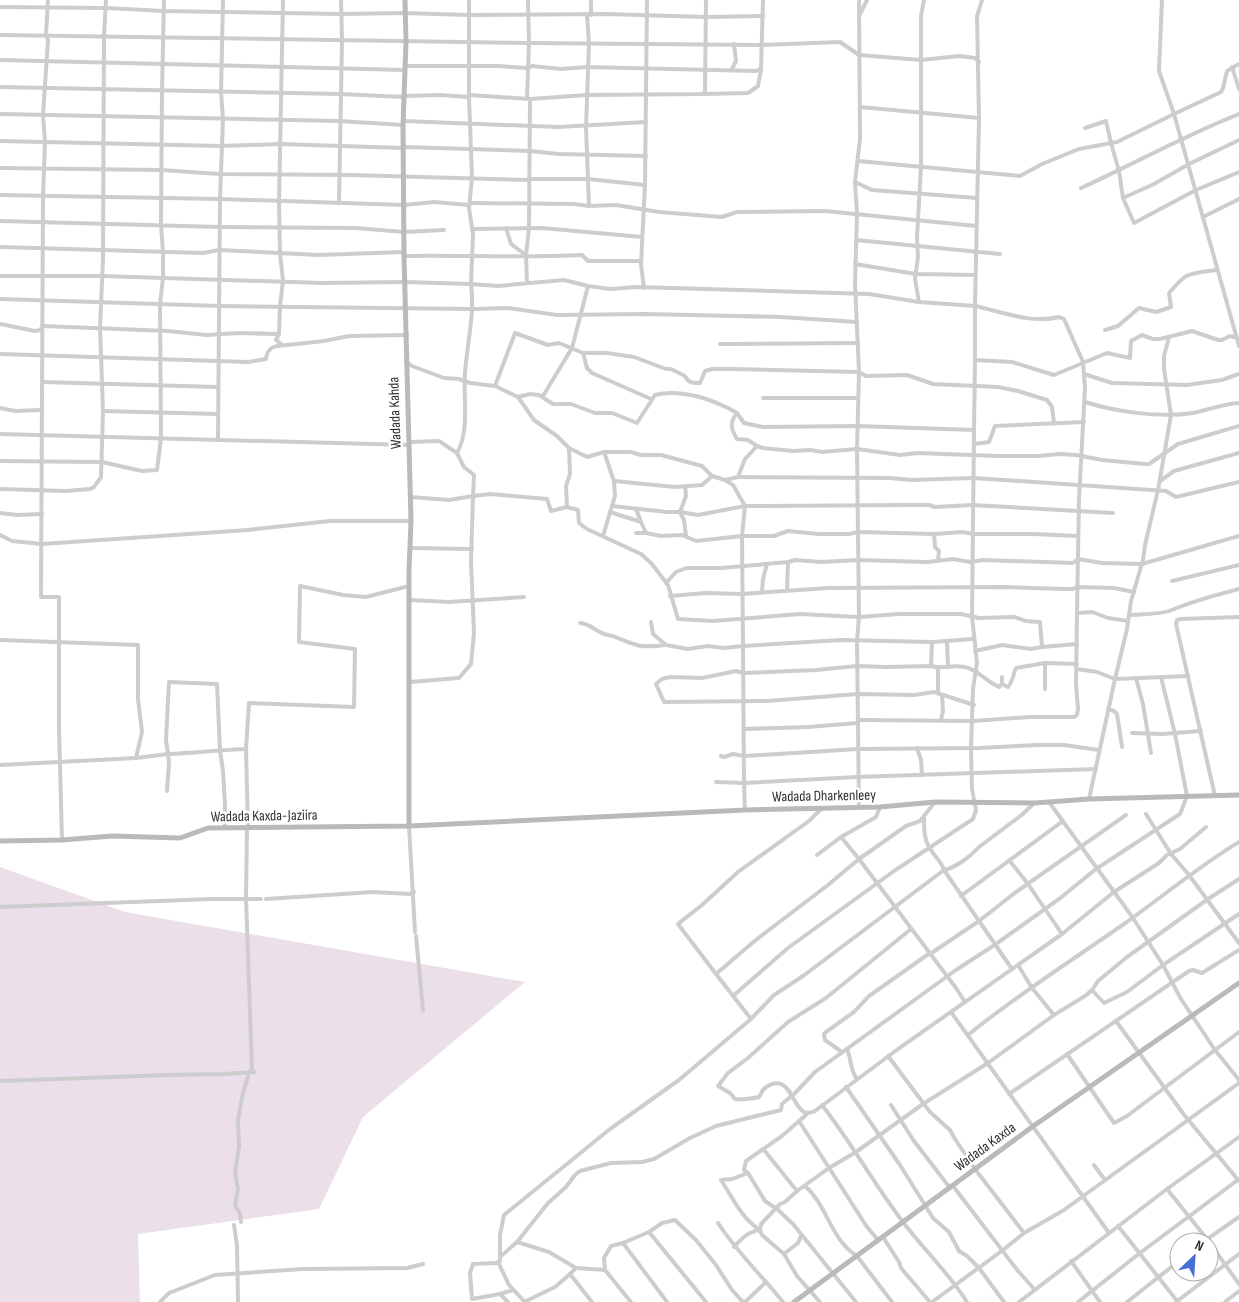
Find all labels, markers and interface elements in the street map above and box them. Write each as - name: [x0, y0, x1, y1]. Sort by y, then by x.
- street label: Wadada Kahda: [384, 376, 406, 450]
- street label: Wadada Dharkenleey: [772, 786, 876, 806]
- street label: Wadada Kaxda-Jaziira: [210, 806, 318, 826]
- street label: Wadada Kaxda: [951, 1118, 1020, 1176]
- north arrow: [1169, 1232, 1219, 1282]
- text: N: [1192, 1236, 1206, 1255]

